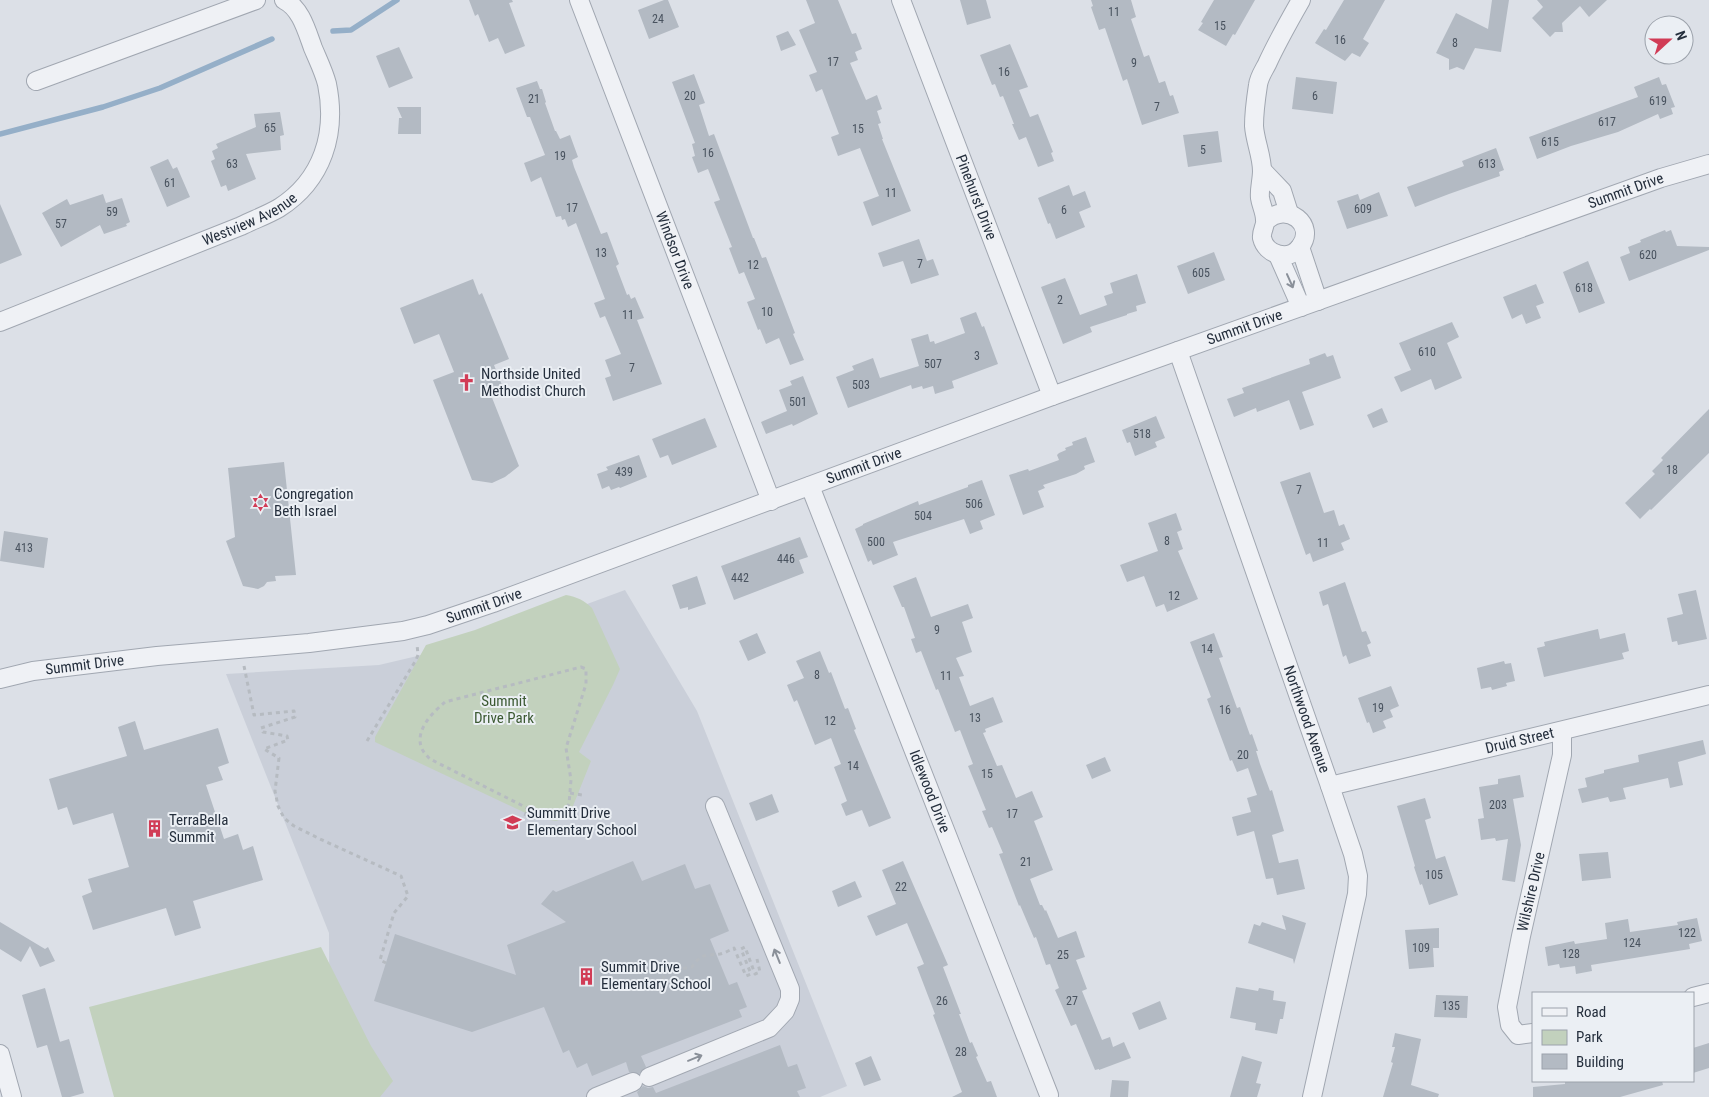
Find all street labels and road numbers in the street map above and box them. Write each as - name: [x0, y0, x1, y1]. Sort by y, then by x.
- street label: Pinehurst Drive: [952, 152, 1001, 242]
- street label: Summit Drive: [1586, 169, 1666, 212]
- street label: Westview Avenue: [200, 189, 301, 249]
- street label: Windsor Drive: [652, 209, 698, 292]
- street label: Summit Drive: [1204, 305, 1285, 349]
- street label: Summit Drive: [824, 444, 904, 488]
- street label: Summit Drive: [444, 584, 524, 627]
- street label: Summit Drive: [44, 651, 125, 678]
- street label: Northwood Avenue: [1280, 663, 1334, 775]
- street label: Druid Street: [1483, 724, 1556, 757]
- street label: Idlewood Drive: [905, 747, 954, 835]
- street label: Wilshire Drive: [1513, 850, 1549, 933]

